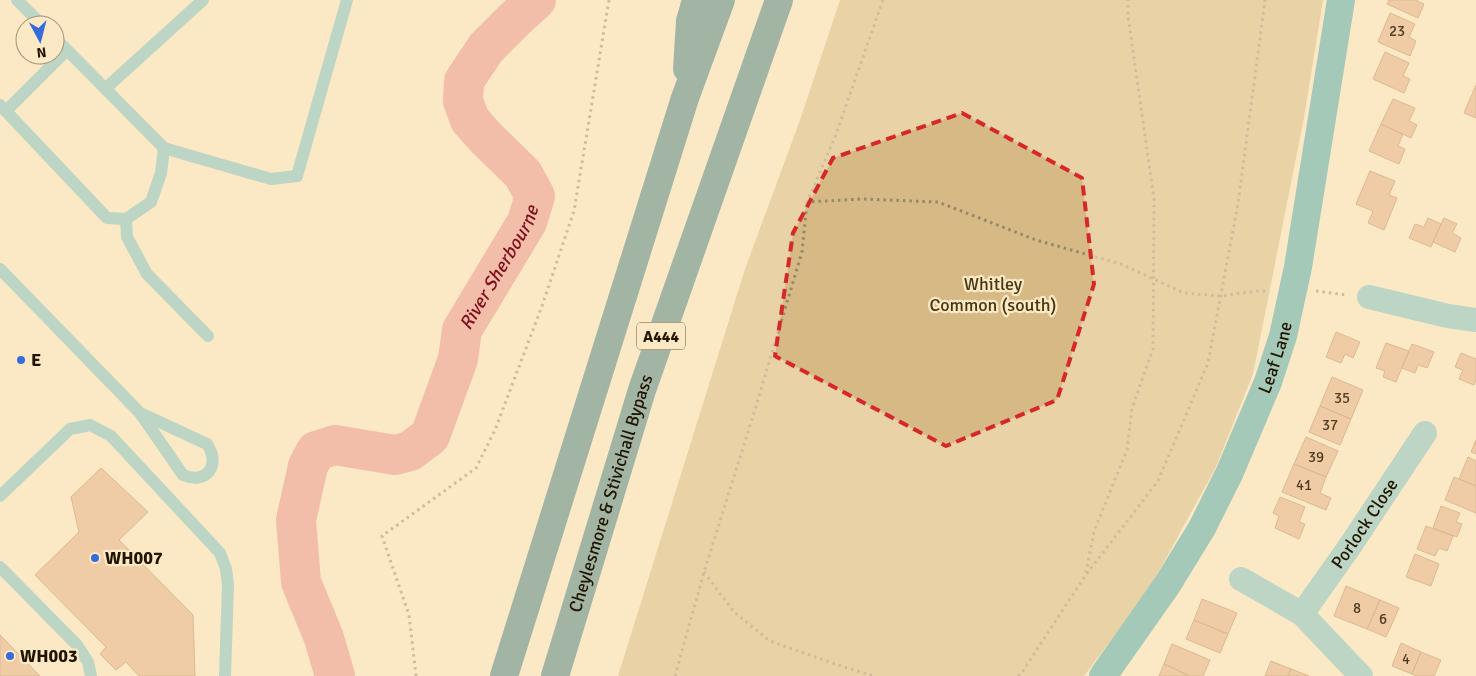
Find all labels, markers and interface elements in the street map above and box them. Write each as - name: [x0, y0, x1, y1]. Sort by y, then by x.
- north arrow: [15, 15, 65, 65]
- house number: 23: [1389, 22, 1405, 40]
- text: N: [36, 43, 47, 61]
- water label: River Sherbourne: [454, 201, 545, 334]
- park label: Whitley Common (south): [929, 273, 1057, 316]
- street label: Leaf Lane: [1253, 320, 1297, 397]
- road number: A444: [637, 322, 685, 350]
- place label: E: [31, 349, 41, 371]
- marker: E: [15, 354, 27, 366]
- street label: Cheylesmore & Stivichall Bypass: [564, 371, 658, 615]
- house number: 35: [1334, 389, 1350, 407]
- house number: 37: [1322, 416, 1338, 434]
- house number: 39: [1308, 448, 1324, 466]
- street label: Porlock Close: [1326, 474, 1403, 573]
- house number: 41: [1296, 476, 1312, 494]
- place label: WH007: [105, 547, 163, 569]
- marker: WH007: [89, 552, 101, 564]
- house number: 8: [1353, 599, 1361, 617]
- house number: 6: [1379, 610, 1387, 628]
- place label: WH003: [20, 645, 78, 667]
- marker: WH003: [4, 650, 16, 662]
- house number: 4: [1402, 650, 1410, 668]

